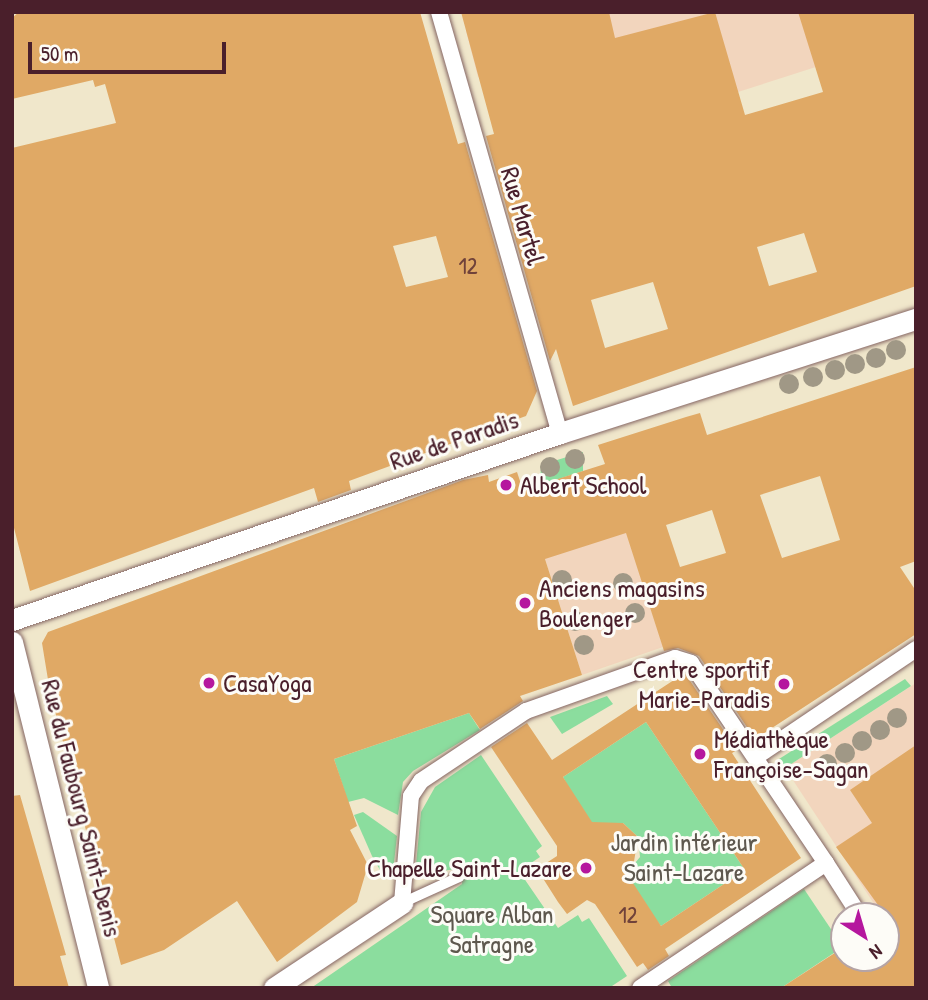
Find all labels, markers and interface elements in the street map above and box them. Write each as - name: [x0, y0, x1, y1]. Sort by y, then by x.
- scale bar: [32, 28, 229, 72]
- text: 50 m: [41, 39, 78, 68]
- street label: Rue Martel: [494, 163, 552, 269]
- house number: 12: [458, 252, 478, 280]
- street label: Rue de Paradis: [386, 403, 522, 477]
- place label: Albert School: [520, 469, 646, 501]
- marker: Albert School: [498, 477, 514, 493]
- place label: Anciens magasins Boulenger: [539, 572, 705, 634]
- marker: Anciens magasins Boulenger: [517, 595, 533, 611]
- place label: Centre sportif Marie-Paradis: [633, 653, 770, 714]
- place label: CasaYoga: [223, 667, 311, 699]
- marker: CasaYoga: [201, 675, 217, 691]
- street label: Rue du Faubourg Saint-Denis: [35, 676, 129, 940]
- marker: Centre sportif Marie-Paradis: [776, 676, 792, 692]
- place label: Médiathèque Françoise-Sagan: [714, 723, 869, 784]
- marker: Médiathèque Françoise-Sagan: [692, 746, 708, 762]
- park label: Jardin intérieur Saint-Lazare: [611, 826, 757, 888]
- place label: Chapelle Saint-Lazare: [367, 852, 572, 884]
- marker: Chapelle Saint-Lazare: [578, 860, 594, 876]
- park label: Square Alban Satragne: [430, 898, 554, 960]
- house number: 12: [618, 901, 638, 929]
- north arrow: [830, 902, 900, 972]
- text: N: [865, 939, 888, 966]

